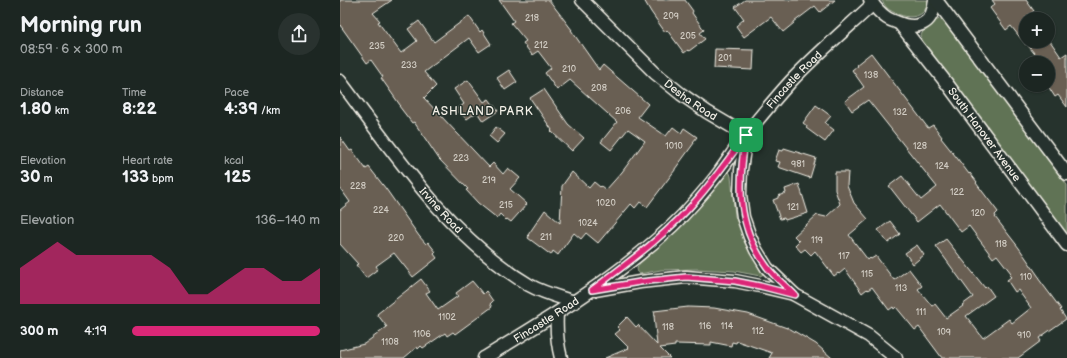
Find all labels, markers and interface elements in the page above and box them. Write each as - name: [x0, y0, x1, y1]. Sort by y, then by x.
- house number: 209: [663, 11, 679, 22]
- text: Morning run: [20, 12, 142, 39]
- map controls: [1019, 12, 1055, 92]
- button: +: [1019, 12, 1055, 48]
- button: share: [278, 13, 320, 55]
- house number: 218: [525, 13, 539, 24]
- house number: 205: [680, 31, 696, 42]
- house number: 212: [534, 40, 549, 51]
- text: 08:59 · 6 × 300 m: [20, 41, 122, 57]
- house number: 235: [369, 41, 385, 52]
- street label: Fincastle Road: [764, 48, 825, 111]
- house number: 201: [718, 53, 732, 64]
- button: −: [1019, 56, 1055, 92]
- house number: 233: [401, 60, 418, 71]
- house number: 210: [562, 64, 576, 75]
- house number: 138: [864, 70, 878, 81]
- street label: Desha Road: [661, 77, 719, 123]
- house number: 208: [591, 83, 607, 94]
- street label: South Hanover Avenue: [945, 85, 1024, 184]
- text: Distance: [20, 86, 64, 99]
- text: Time: [122, 86, 146, 99]
- text: Pace: [224, 86, 249, 99]
- text: 1.80: [20, 99, 52, 119]
- text: 8:22: [122, 99, 157, 119]
- text: 4:39: [224, 99, 258, 119]
- text: km: [52, 104, 69, 117]
- text: /km: [258, 104, 280, 117]
- district label: ASHLAND PARK: [433, 104, 533, 119]
- house number: 206: [615, 106, 632, 117]
- house number: 132: [893, 107, 908, 118]
- pin: [729, 118, 763, 152]
- icon: arrive: [735, 124, 757, 146]
- house number: 1010: [665, 141, 683, 152]
- house number: 128: [913, 141, 927, 152]
- house number: 223: [453, 153, 469, 164]
- text: Elevation: [20, 154, 66, 167]
- text: Heart rate: [122, 154, 173, 167]
- text: kcal: [224, 154, 244, 167]
- house number: 981: [791, 159, 805, 170]
- house number: 124: [935, 161, 950, 172]
- text: 30: [20, 167, 41, 187]
- text: 133: [122, 167, 149, 187]
- text: 125: [224, 167, 251, 187]
- text: m: [41, 172, 53, 185]
- text: bpm: [149, 172, 174, 185]
- house number: 219: [482, 175, 496, 186]
- house number: 228: [350, 181, 366, 192]
- street label: Irvine Road: [416, 185, 465, 236]
- house number: 122: [950, 187, 965, 198]
- house number: 1020: [596, 198, 616, 209]
- house number: 215: [499, 200, 513, 211]
- house number: 121: [787, 202, 799, 213]
- house number: 224: [373, 205, 389, 216]
- house number: 120: [971, 208, 985, 219]
- text: Elevation: [20, 212, 74, 228]
- text: 136–140 m: [256, 212, 320, 228]
- house number: 1024: [578, 218, 598, 229]
- house number: 211: [540, 232, 552, 243]
- house number: 220: [388, 233, 404, 244]
- house number: 119: [811, 235, 823, 246]
- house number: 118: [995, 239, 1007, 250]
- house number: 117: [838, 251, 850, 262]
- house number: 115: [861, 269, 873, 280]
- house number: 110: [1020, 272, 1032, 283]
- house number: 113: [895, 283, 908, 294]
- street label: Fincastle Road: [511, 294, 581, 345]
- house number: 111: [916, 307, 926, 318]
- house number: 1102: [438, 312, 456, 323]
- house number: 116: [699, 321, 712, 332]
- house number: 114: [721, 321, 734, 332]
- house number: 118: [662, 322, 674, 333]
- text: 300 m: [20, 323, 58, 339]
- text: 4:19: [84, 323, 107, 339]
- house number: 112: [752, 326, 765, 337]
- house number: 109: [937, 327, 951, 338]
- house number: 1106: [413, 329, 431, 340]
- house number: 910: [1017, 330, 1031, 341]
- house number: 1108: [381, 337, 399, 348]

